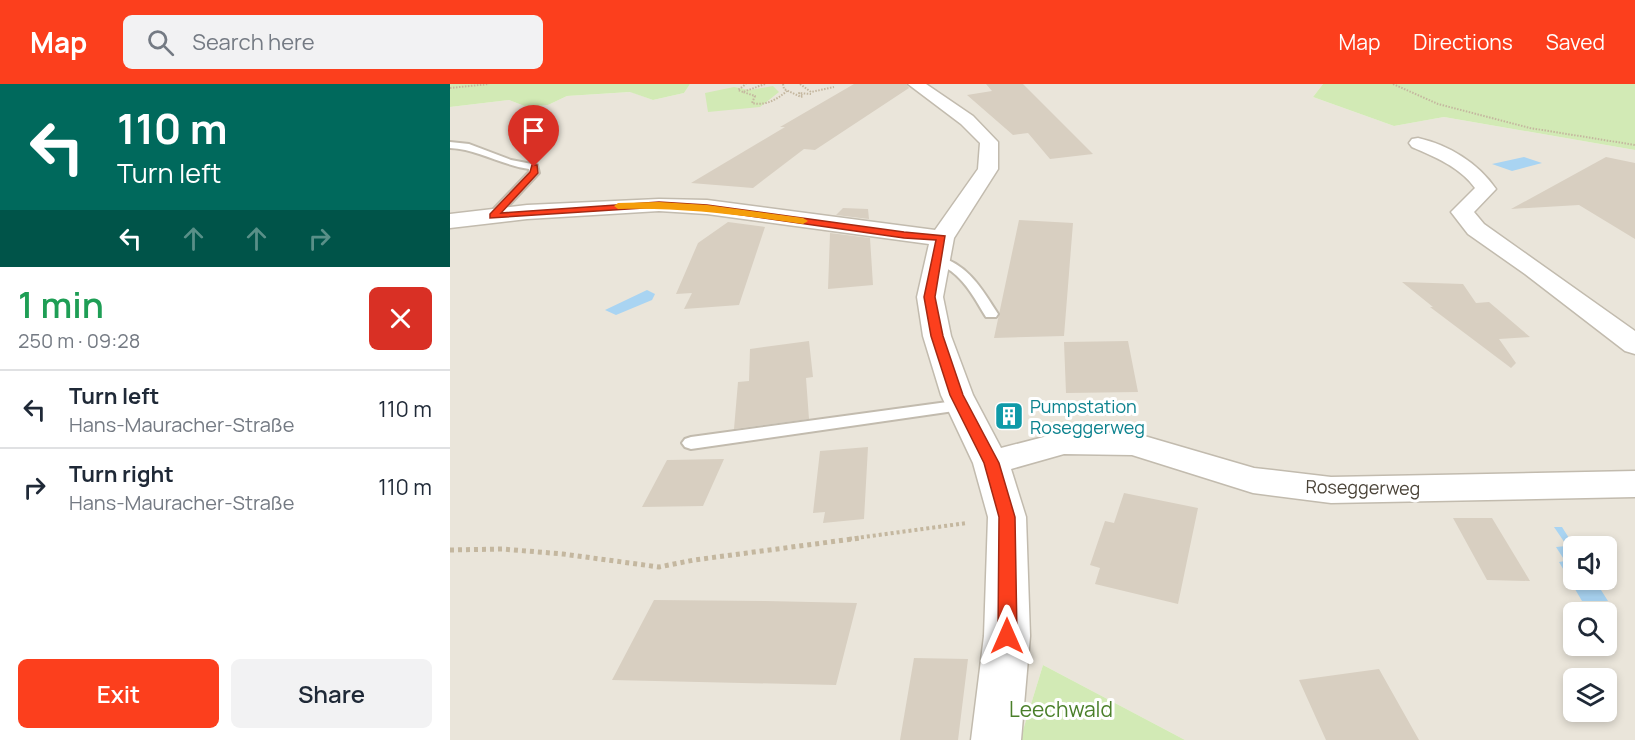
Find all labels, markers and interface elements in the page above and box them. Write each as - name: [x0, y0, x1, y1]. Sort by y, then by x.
- search box: [123, 15, 543, 69]
- text: Map: [30, 23, 87, 61]
- icon: search: [144, 26, 177, 59]
- text: Search here: [192, 27, 315, 57]
- text: Map: [1339, 28, 1380, 56]
- text: Directions: [1413, 28, 1513, 56]
- text: Saved: [1546, 28, 1605, 56]
- text: 110 m: [117, 99, 228, 157]
- pin: [508, 105, 559, 167]
- icon: left: [18, 108, 96, 186]
- icon: arrive: [517, 114, 550, 147]
- text: Turn left: [117, 154, 221, 191]
- icon: left: [114, 222, 147, 255]
- icon: ahead: [177, 222, 210, 255]
- icon: ahead: [240, 222, 273, 255]
- icon: right: [303, 222, 336, 255]
- text: 1 min: [18, 280, 104, 329]
- button: close: [369, 287, 432, 350]
- text: 250 m · 09:28: [18, 327, 140, 354]
- text: Turn left: [69, 381, 159, 411]
- icon: left: [18, 393, 51, 426]
- text: 110 m: [378, 394, 432, 424]
- place label: Pumpstation Roseggerweg: [1030, 394, 1145, 439]
- building icon: Pumpstation Roseggerweg: [993, 400, 1025, 432]
- text: Hans-Mauracher-Straße: [69, 411, 294, 438]
- text: Turn right: [69, 459, 174, 489]
- icon: right: [18, 471, 51, 504]
- text: 110 m: [378, 472, 432, 502]
- street label: Roseggerweg: [1305, 474, 1421, 500]
- text: Hans-Mauracher-Straße: [69, 489, 294, 516]
- map controls: [1563, 536, 1617, 722]
- button: sound: [1563, 536, 1617, 590]
- button: search: [1563, 602, 1617, 656]
- position arrow: [975, 604, 1039, 668]
- button: Exit: [18, 659, 219, 728]
- button: Share: [231, 659, 432, 728]
- button: layers: [1563, 668, 1617, 722]
- park label: Leechwald: [1009, 695, 1113, 723]

